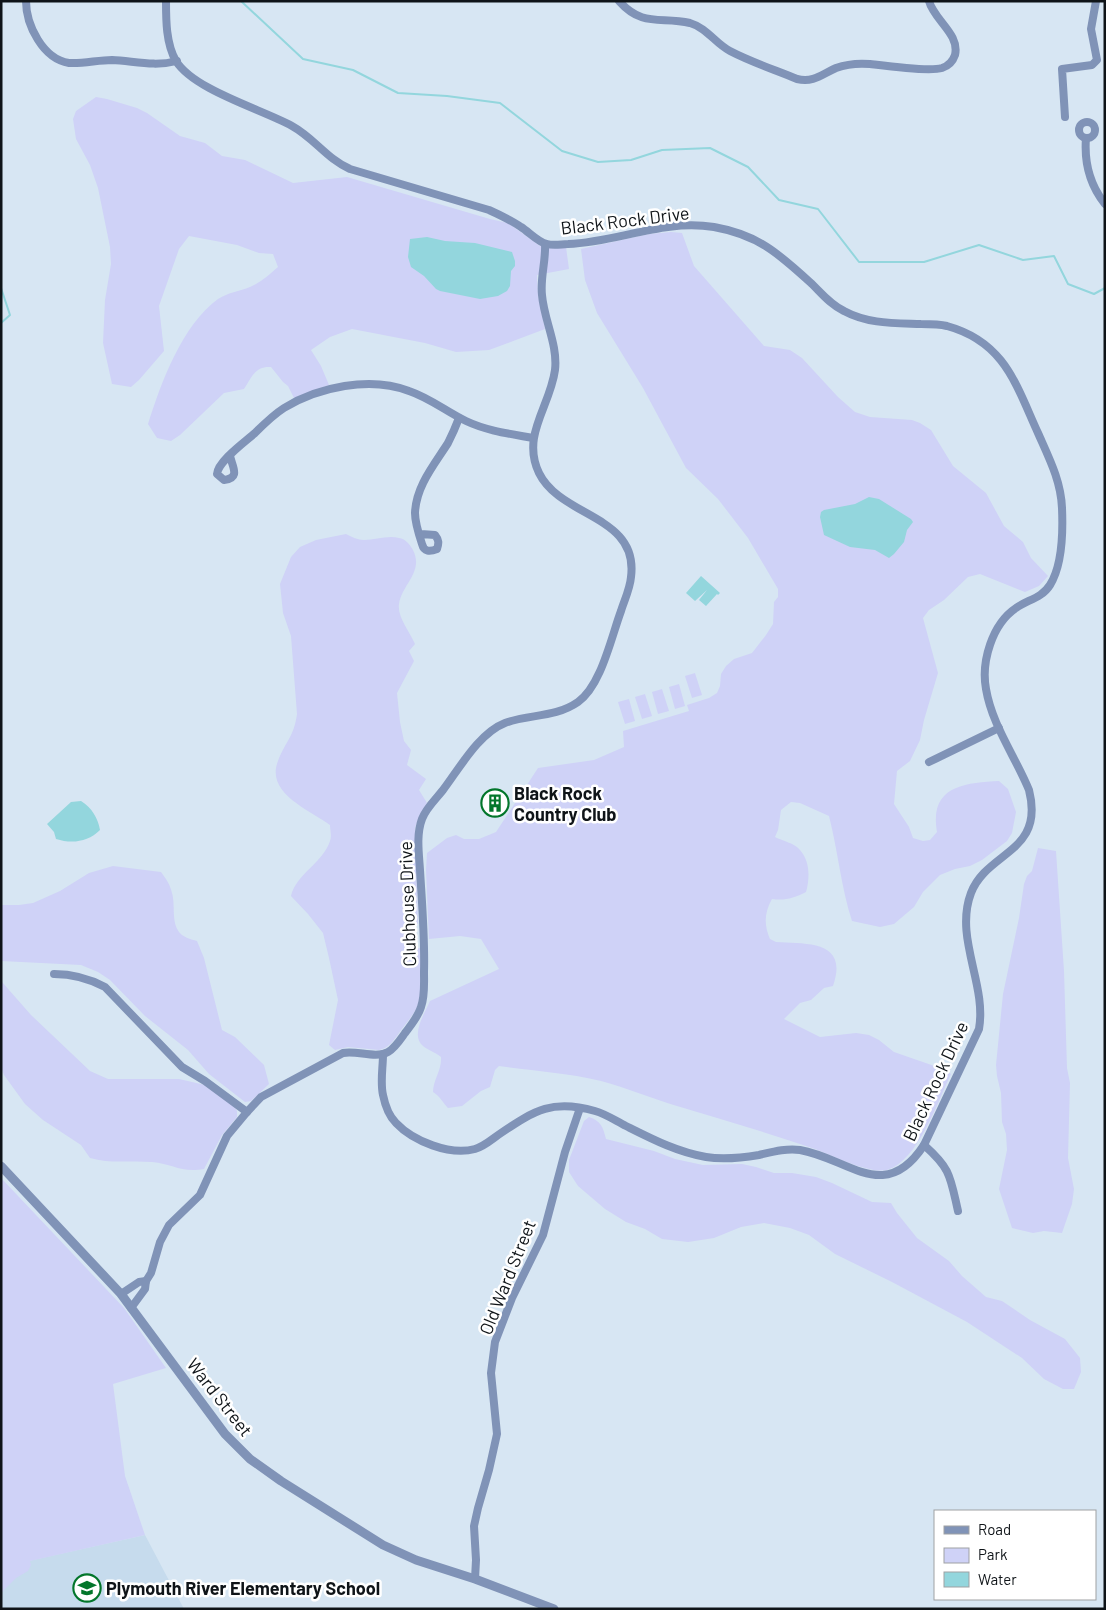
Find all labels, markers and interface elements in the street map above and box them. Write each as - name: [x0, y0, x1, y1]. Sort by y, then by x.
- street label: Black Rock Drive: [559, 201, 691, 239]
- place label: Black Rock Country Club: [514, 782, 617, 825]
- building icon: Black Rock Country Club: [480, 788, 510, 818]
- street label: Clubhouse Drive: [394, 841, 420, 967]
- street label: Black Rock Drive: [898, 1018, 972, 1144]
- street label: Old Ward Street: [474, 1216, 540, 1338]
- street label: Ward Street: [183, 1354, 257, 1440]
- legend: [934, 1510, 1096, 1600]
- text: Road: [978, 1520, 1011, 1538]
- text: Park: [978, 1545, 1008, 1563]
- text: Water: [978, 1570, 1017, 1588]
- school or university icon: Plymouth River Elementary School: [72, 1573, 102, 1603]
- place label: Plymouth River Elementary School: [106, 1577, 380, 1599]

